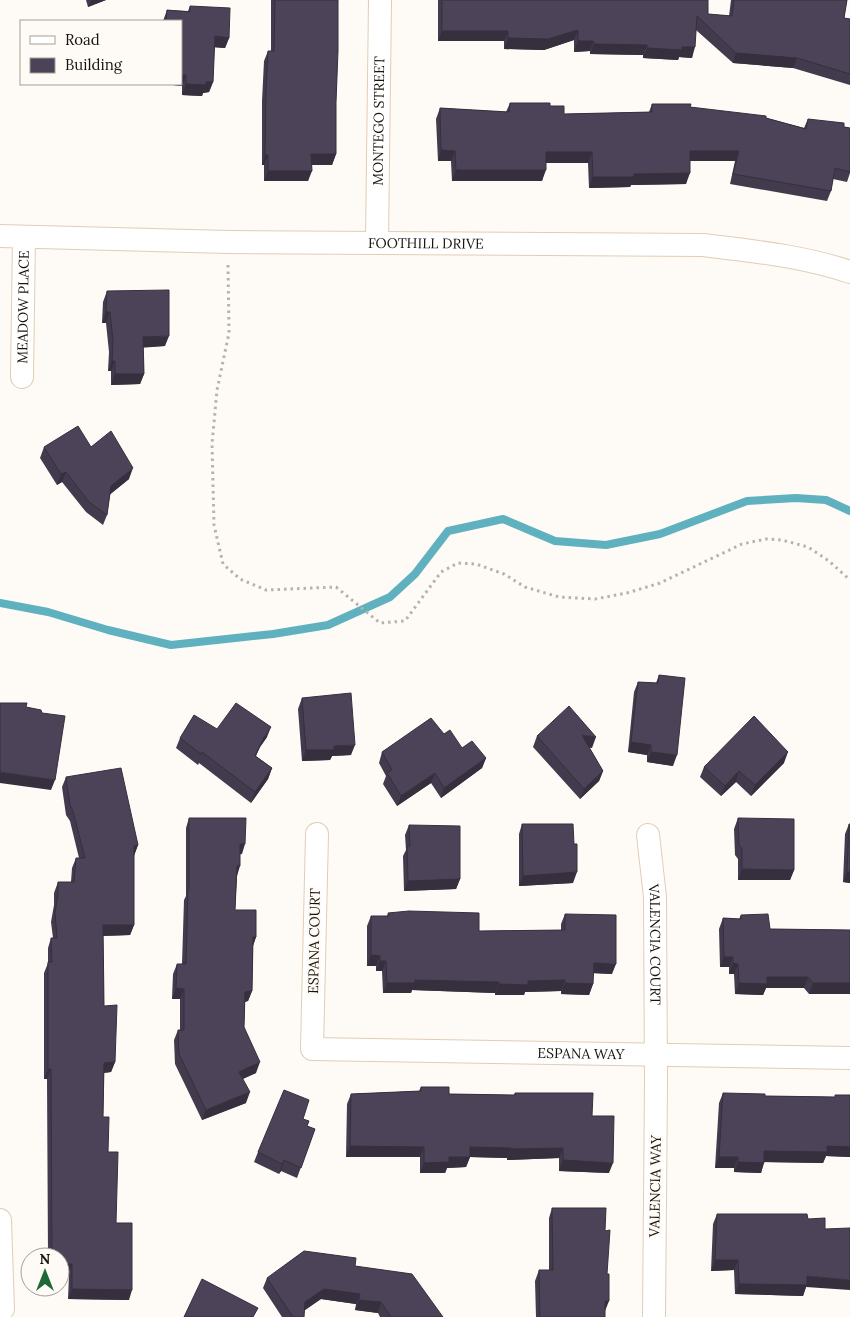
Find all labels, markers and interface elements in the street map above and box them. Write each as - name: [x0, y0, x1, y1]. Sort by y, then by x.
- legend: [20, 20, 182, 85]
- text: Road: [65, 30, 100, 49]
- text: Building: [65, 55, 123, 74]
- street label: MONTEGO STREET: [369, 56, 388, 186]
- street label: FOOTHILL DRIVE: [368, 234, 484, 253]
- street label: MEADOW PLACE: [13, 250, 33, 364]
- street label: VALENCIA COURT: [645, 882, 665, 1005]
- street label: ESPANA COURT: [304, 888, 324, 994]
- street label: ESPANA WAY: [537, 1044, 626, 1063]
- street label: VALENCIA WAY: [645, 1134, 665, 1238]
- north arrow: [20, 1247, 70, 1297]
- text: N: [40, 1250, 51, 1268]

